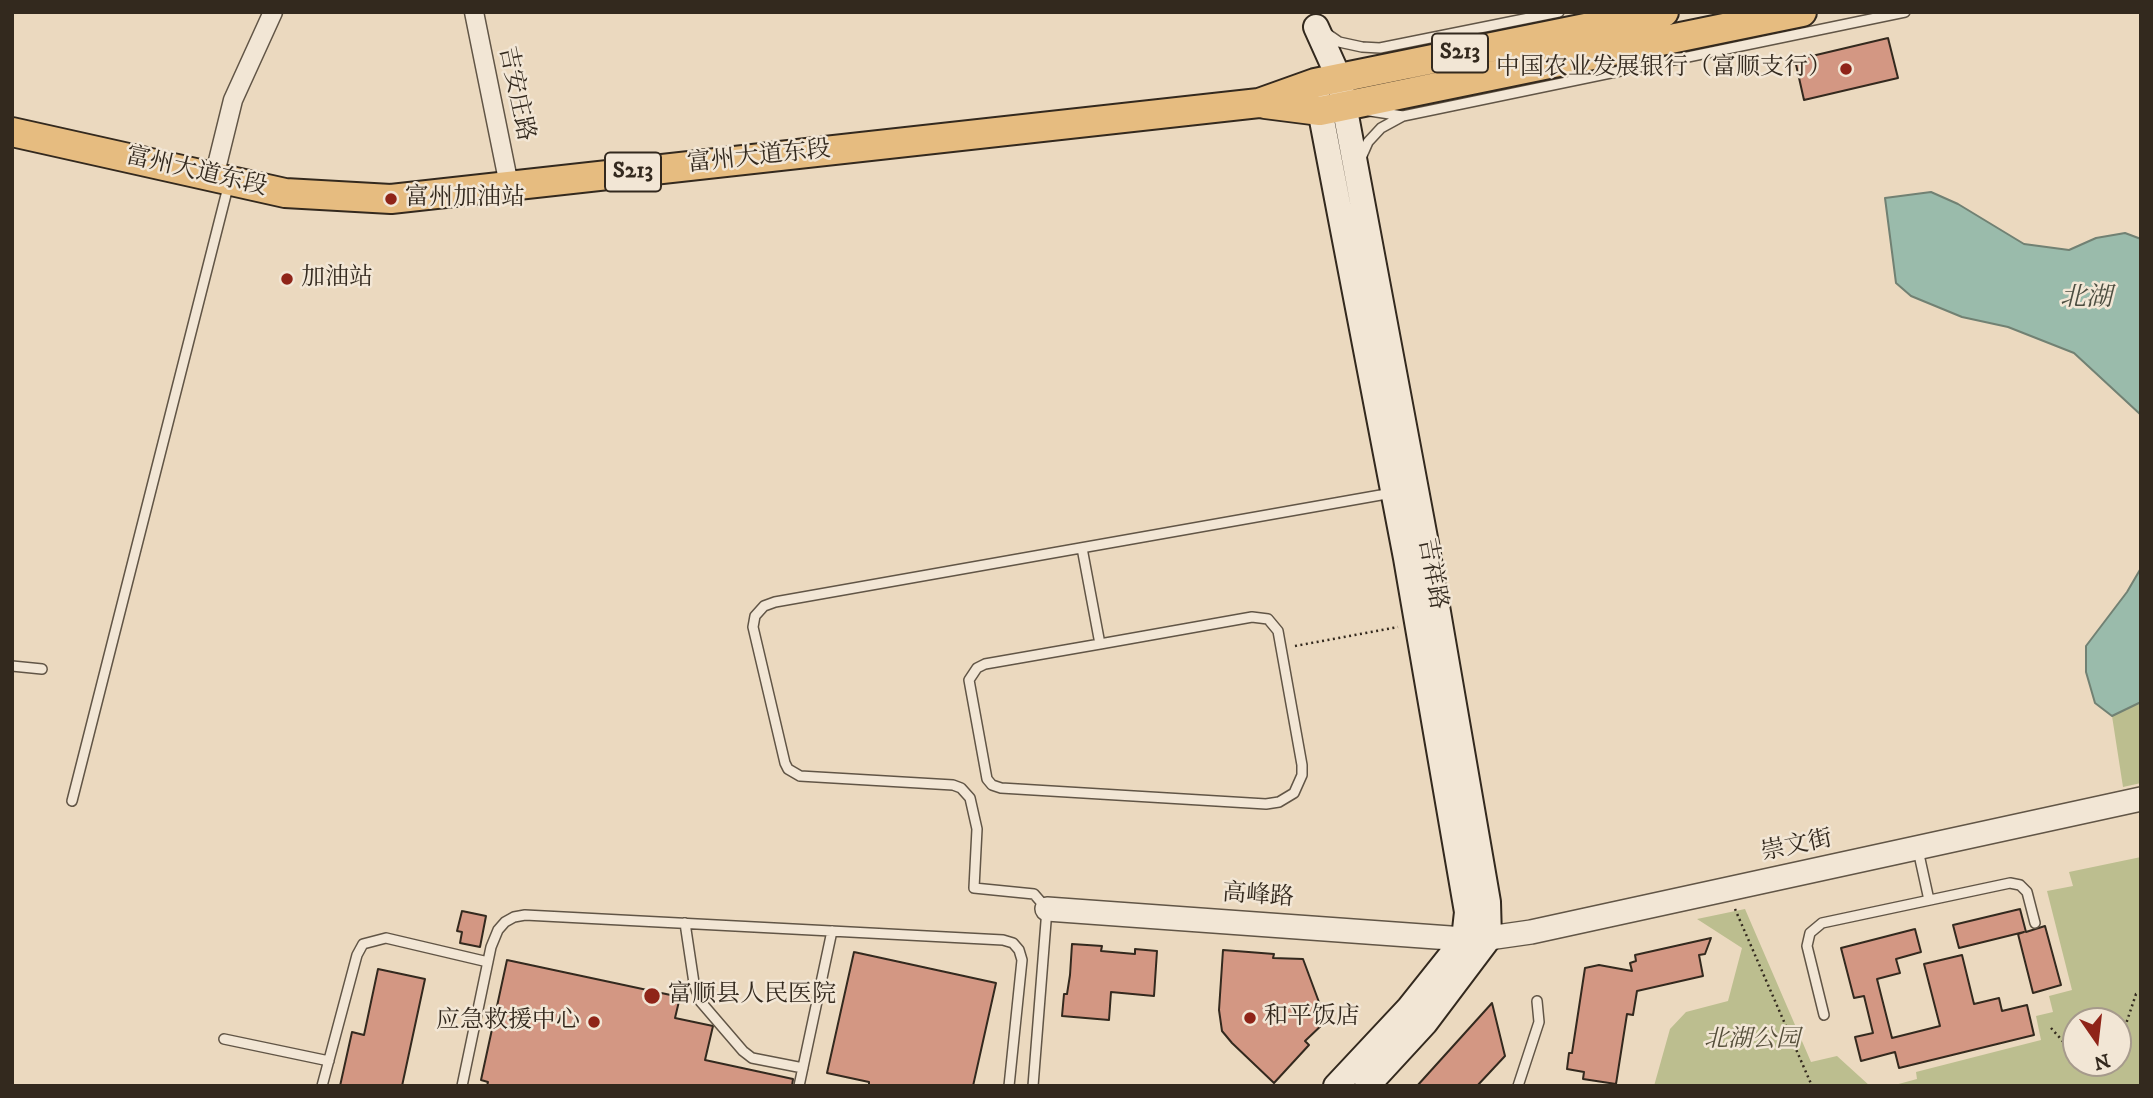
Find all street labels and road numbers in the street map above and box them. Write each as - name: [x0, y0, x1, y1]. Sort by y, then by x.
- road number: S213: [1432, 34, 1488, 72]
- street label: 吉安庄路: [491, 44, 539, 144]
- street label: 富州大道东段: [686, 136, 832, 180]
- street label: 富州大道东段: [123, 143, 269, 203]
- road number: S213: [605, 153, 661, 192]
- street label: 吉祥路: [1411, 536, 1451, 612]
- street label: 崇文街: [1759, 825, 1835, 869]
- street label: 高峰路: [1221, 880, 1295, 914]

